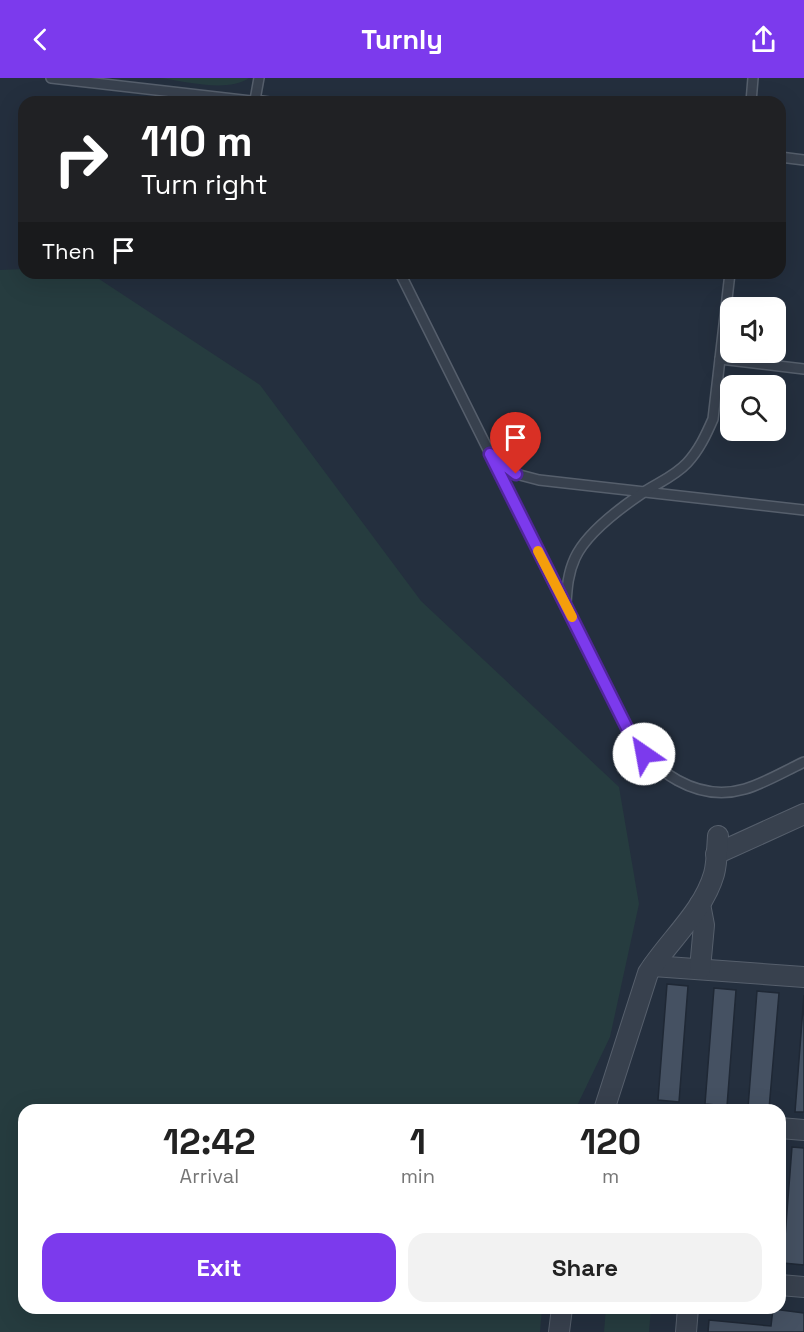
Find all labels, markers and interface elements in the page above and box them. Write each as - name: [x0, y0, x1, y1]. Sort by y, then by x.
- text: Turnly: [361, 22, 443, 57]
- icon: back: [24, 23, 57, 56]
- icon: share: [747, 23, 780, 56]
- text: 110 m: [141, 115, 253, 168]
- icon: right: [42, 120, 120, 198]
- text: Turn right: [141, 167, 268, 202]
- icon: arrive: [107, 234, 140, 267]
- text: Then: [42, 237, 95, 265]
- map controls: [720, 297, 786, 441]
- button: sound: [720, 297, 786, 363]
- button: search: [720, 375, 786, 441]
- pin: [490, 412, 541, 474]
- icon: arrive: [499, 421, 532, 454]
- position arrow: [612, 722, 676, 786]
- text: 12:42: [163, 1119, 256, 1165]
- text: 1: [410, 1119, 426, 1165]
- text: 120: [580, 1119, 641, 1165]
- text: Arrival: [180, 1163, 239, 1189]
- text: min: [401, 1163, 435, 1189]
- text: m: [602, 1163, 619, 1189]
- button: Exit: [42, 1233, 396, 1302]
- button: Share: [408, 1233, 762, 1302]

